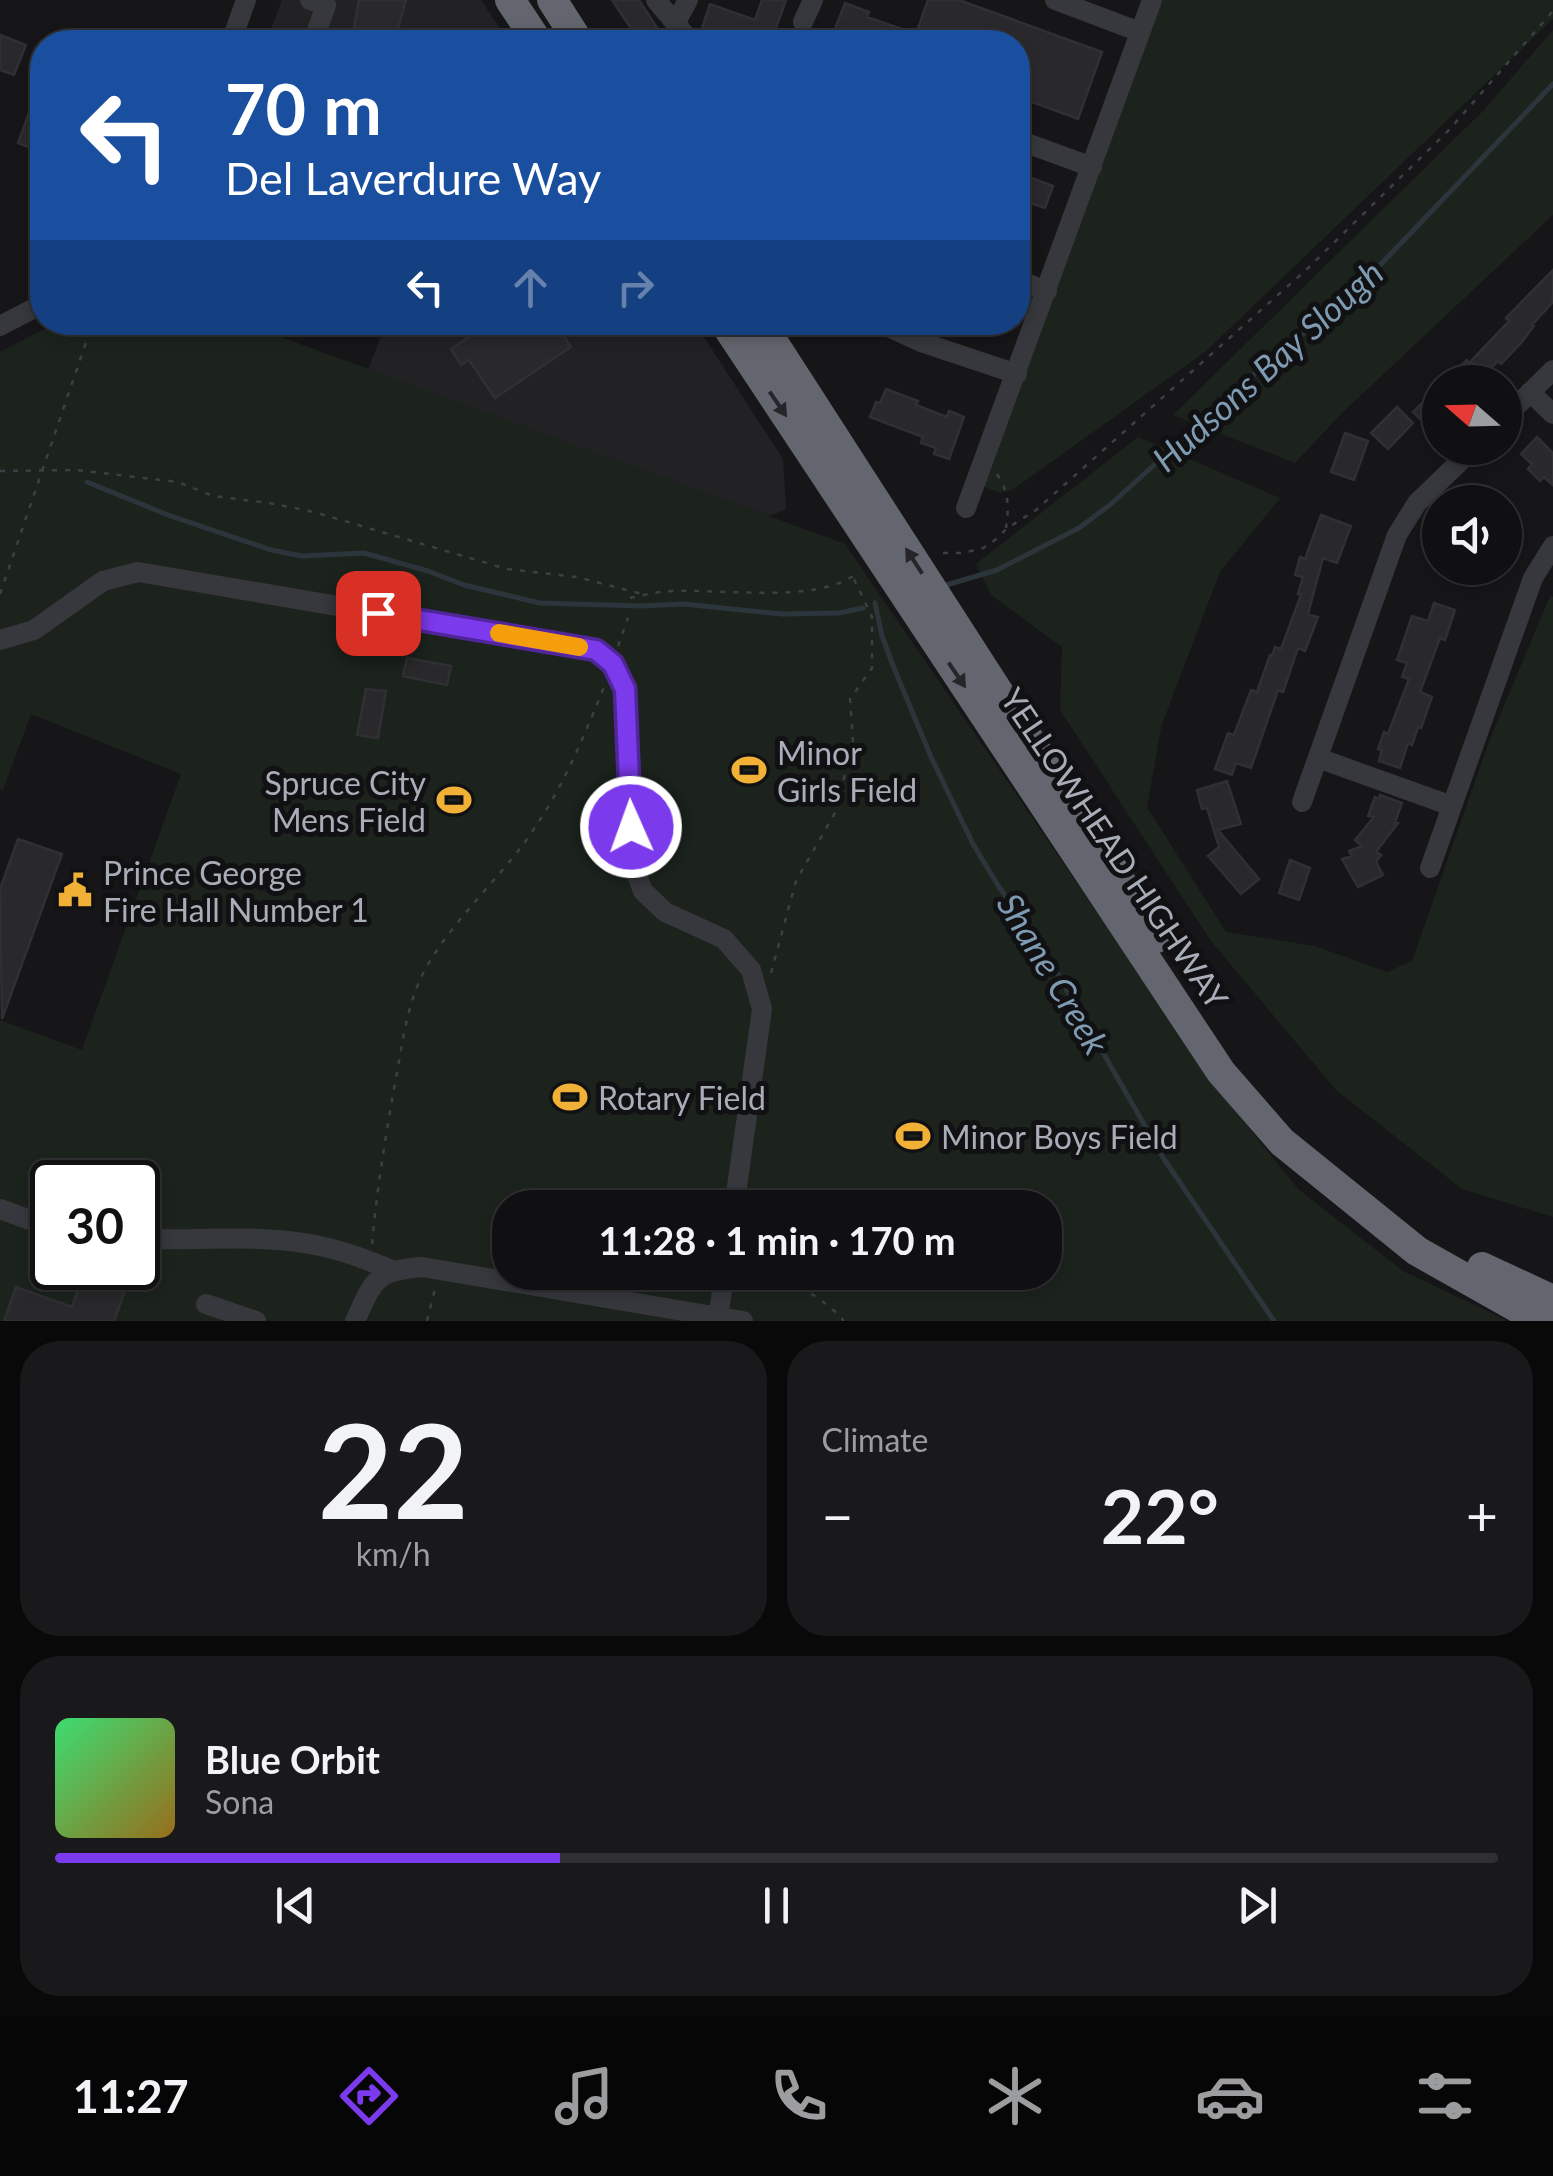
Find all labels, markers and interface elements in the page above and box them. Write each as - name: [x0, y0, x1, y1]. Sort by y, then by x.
- text: 70 m: [225, 66, 382, 150]
- icon: left: [60, 70, 190, 200]
- text: Del Laverdure Way: [225, 151, 601, 205]
- water label: Hudsons Bay Slough: [1143, 251, 1391, 479]
- icon: left: [398, 260, 453, 315]
- icon: ahead: [503, 260, 558, 315]
- icon: right: [608, 260, 663, 315]
- north arrow: [1422, 365, 1522, 465]
- map controls: [1422, 365, 1522, 585]
- one-way arrow: [768, 390, 786, 417]
- button: sound: [1422, 485, 1522, 585]
- one-way arrow: [906, 547, 923, 575]
- pin: [336, 571, 421, 656]
- icon: arrive: [351, 586, 406, 641]
- one-way arrow: [948, 661, 966, 688]
- street label: YELLOWHEAD HIGHWAY: [993, 680, 1237, 1016]
- place label: Minor Girls Field: [777, 733, 917, 809]
- sports icon: Minor Girls Field: [730, 751, 768, 789]
- place label: Spruce City Mens Field: [264, 763, 426, 839]
- position arrow: [579, 775, 683, 879]
- sports icon: Spruce City Mens Field: [435, 781, 473, 819]
- place label: Prince George Fire Hall Number 1: [103, 853, 369, 929]
- public building icon: Prince George Fire Hall Number 1: [56, 871, 94, 909]
- water label: Shane Creek: [990, 885, 1119, 1061]
- sports icon: Rotary Field: [551, 1078, 589, 1116]
- place label: Rotary Field: [598, 1078, 766, 1117]
- sports icon: Minor Boys Field: [894, 1117, 932, 1155]
- place label: Minor Boys Field: [941, 1117, 1178, 1156]
- speed limit sign: 30: [30, 1160, 160, 1290]
- text: 11:28 · 1 min · 170 m: [598, 1217, 956, 1263]
- text: 22: [318, 1391, 469, 1547]
- text: Climate: [822, 1420, 928, 1459]
- text: 22°: [1101, 1470, 1219, 1560]
- text: −: [822, 1482, 853, 1548]
- text: +: [1466, 1482, 1498, 1548]
- text: km/h: [356, 1534, 431, 1573]
- text: Blue Orbit: [205, 1736, 380, 1782]
- text: Sona: [205, 1782, 274, 1821]
- icon: previous: [268, 1878, 323, 1933]
- icon: pause: [749, 1878, 804, 1933]
- icon: next: [1230, 1878, 1285, 1933]
- icon: directions: [334, 2061, 404, 2131]
- icon: music: [549, 2061, 619, 2131]
- icon: phone: [764, 2061, 834, 2131]
- icon: climate: [980, 2061, 1050, 2131]
- icon: car: [1195, 2061, 1265, 2131]
- icon: filters: [1410, 2061, 1480, 2131]
- text: 11:27: [73, 2069, 189, 2123]

